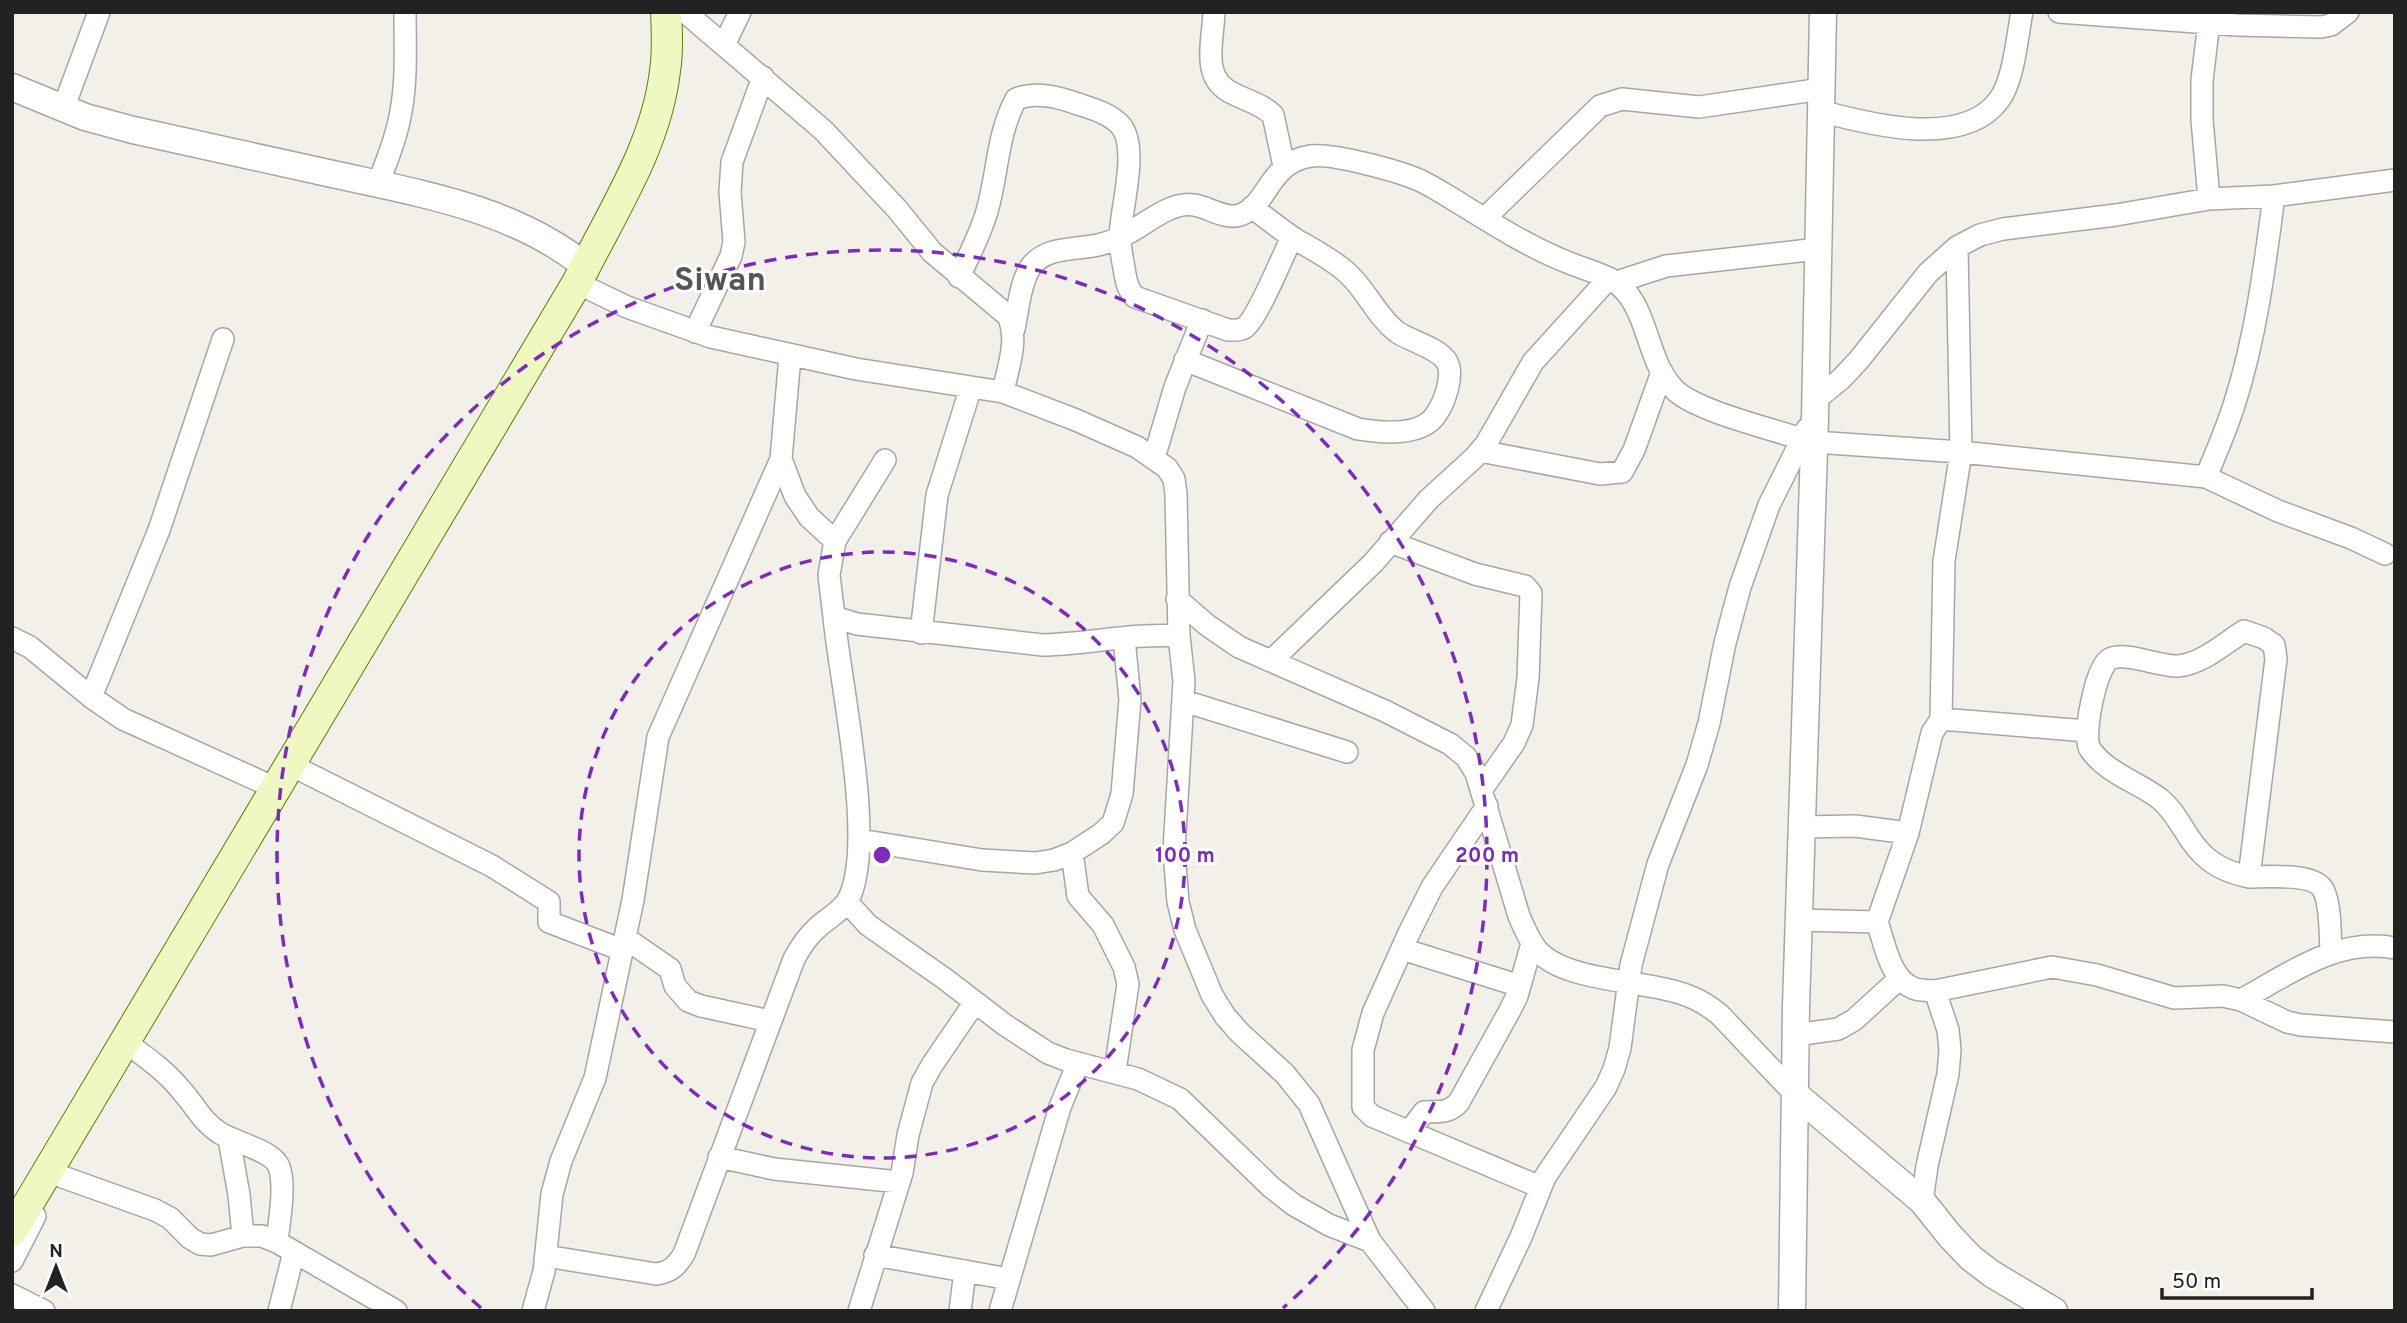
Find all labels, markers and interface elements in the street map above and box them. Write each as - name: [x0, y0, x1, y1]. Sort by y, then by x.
- district label: Siwan: [674, 261, 766, 303]
- centre of rings: [870, 843, 894, 867]
- text: 100 m: [1155, 843, 1215, 870]
- text: 200 m: [1455, 843, 1519, 870]
- north arrow: [21, 1232, 91, 1302]
- text: N: [49, 1240, 63, 1264]
- scale bar: [2162, 1256, 2312, 1300]
- text: 50 m: [2172, 1269, 2221, 1296]

